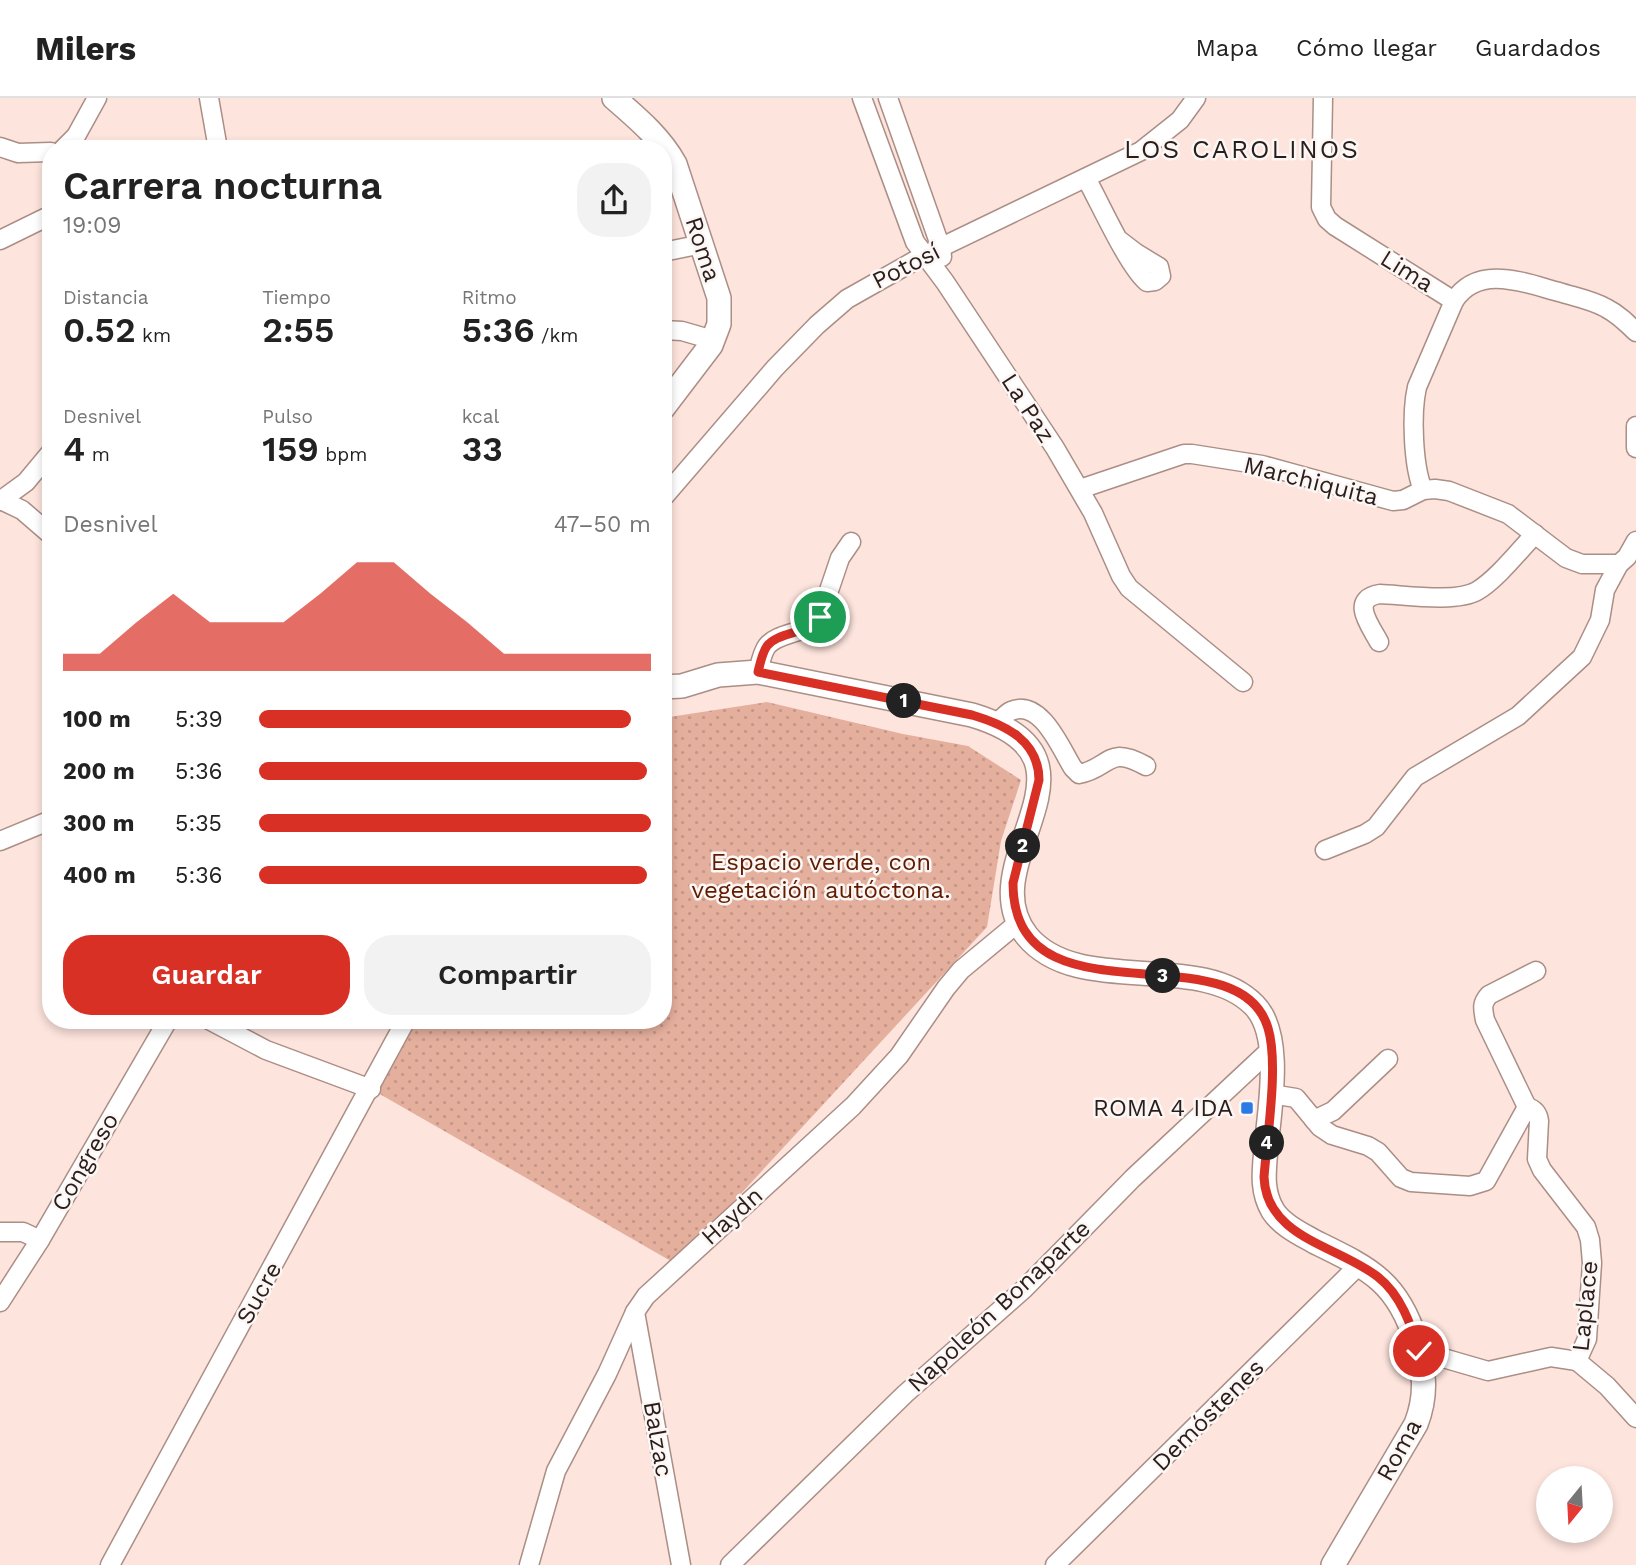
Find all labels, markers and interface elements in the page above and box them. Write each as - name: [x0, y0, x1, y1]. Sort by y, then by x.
- text: Milers: [35, 29, 136, 68]
- text: Mapa: [1196, 34, 1258, 62]
- text: Cómo llegar: [1296, 34, 1437, 62]
- text: Guardados: [1475, 34, 1601, 62]
- district label: LOS CAROLINOS: [1124, 134, 1360, 164]
- button: share: [577, 163, 651, 237]
- text: Carrera nocturna: [63, 164, 382, 208]
- text: 19:09: [63, 212, 121, 239]
- street label: Roma: [679, 213, 727, 285]
- street label: Potosí: [868, 237, 944, 295]
- street label: Lima: [1375, 244, 1439, 298]
- text: Distancia: [63, 286, 149, 309]
- text: Tiempo: [262, 286, 331, 309]
- text: Ritmo: [462, 286, 517, 309]
- text: 0.52: [63, 309, 136, 351]
- text: 2:55: [262, 309, 334, 351]
- text: 5:36: [462, 309, 535, 351]
- text: km: [136, 324, 171, 347]
- text: /km: [535, 324, 578, 347]
- street label: La Paz: [995, 368, 1061, 448]
- text: Desnivel: [63, 405, 141, 428]
- text: Pulso: [262, 405, 313, 428]
- text: kcal: [462, 405, 499, 428]
- text: 4: [63, 428, 85, 470]
- text: 159: [262, 428, 319, 470]
- text: 33: [462, 428, 503, 470]
- text: m: [85, 443, 110, 466]
- text: bpm: [319, 443, 367, 466]
- street label: Marchiquita: [1241, 451, 1381, 511]
- text: Desnivel: [63, 511, 158, 538]
- text: 47–50 m: [554, 511, 651, 538]
- pin: [790, 587, 850, 647]
- icon: arrive: [801, 598, 839, 636]
- pin: 1: [886, 684, 922, 718]
- text: 1: [899, 689, 908, 712]
- text: 100 m: [63, 706, 131, 733]
- text: 5:39: [175, 706, 223, 733]
- text: 200 m: [63, 758, 135, 785]
- text: 5:36: [175, 758, 223, 785]
- text: 300 m: [63, 810, 134, 837]
- text: 5:35: [175, 810, 222, 837]
- pin: 2: [1006, 828, 1040, 864]
- text: 2: [1017, 834, 1028, 857]
- park label: Espacio verde, con vegetación autóctona.: [691, 848, 951, 904]
- text: 400 m: [63, 862, 136, 889]
- text: 5:36: [175, 862, 223, 889]
- button: Guardar: [63, 935, 350, 1015]
- button: Compartir: [364, 935, 651, 1015]
- pin: 3: [1146, 958, 1180, 994]
- text: 3: [1157, 964, 1168, 987]
- place label: ROMA 4 IDA: [1093, 1094, 1233, 1122]
- marker: ROMA 4 IDA: [1239, 1100, 1255, 1116]
- street label: Congreso: [46, 1108, 124, 1216]
- pin: 4: [1250, 1126, 1284, 1160]
- text: 4: [1260, 1131, 1273, 1154]
- street label: Haydn: [696, 1181, 768, 1251]
- street label: Napoleón Bonaparte: [902, 1214, 1096, 1398]
- street label: Sucre: [231, 1257, 287, 1329]
- street label: Laplace: [1566, 1259, 1604, 1353]
- pin: [1389, 1321, 1449, 1381]
- icon: check: [1400, 1332, 1438, 1370]
- street label: Demóstenes: [1146, 1353, 1270, 1477]
- street label: Balzac: [638, 1399, 678, 1479]
- street label: Roma: [1371, 1414, 1427, 1486]
- north arrow: [1536, 1466, 1614, 1544]
- map controls: [1536, 1466, 1613, 1543]

